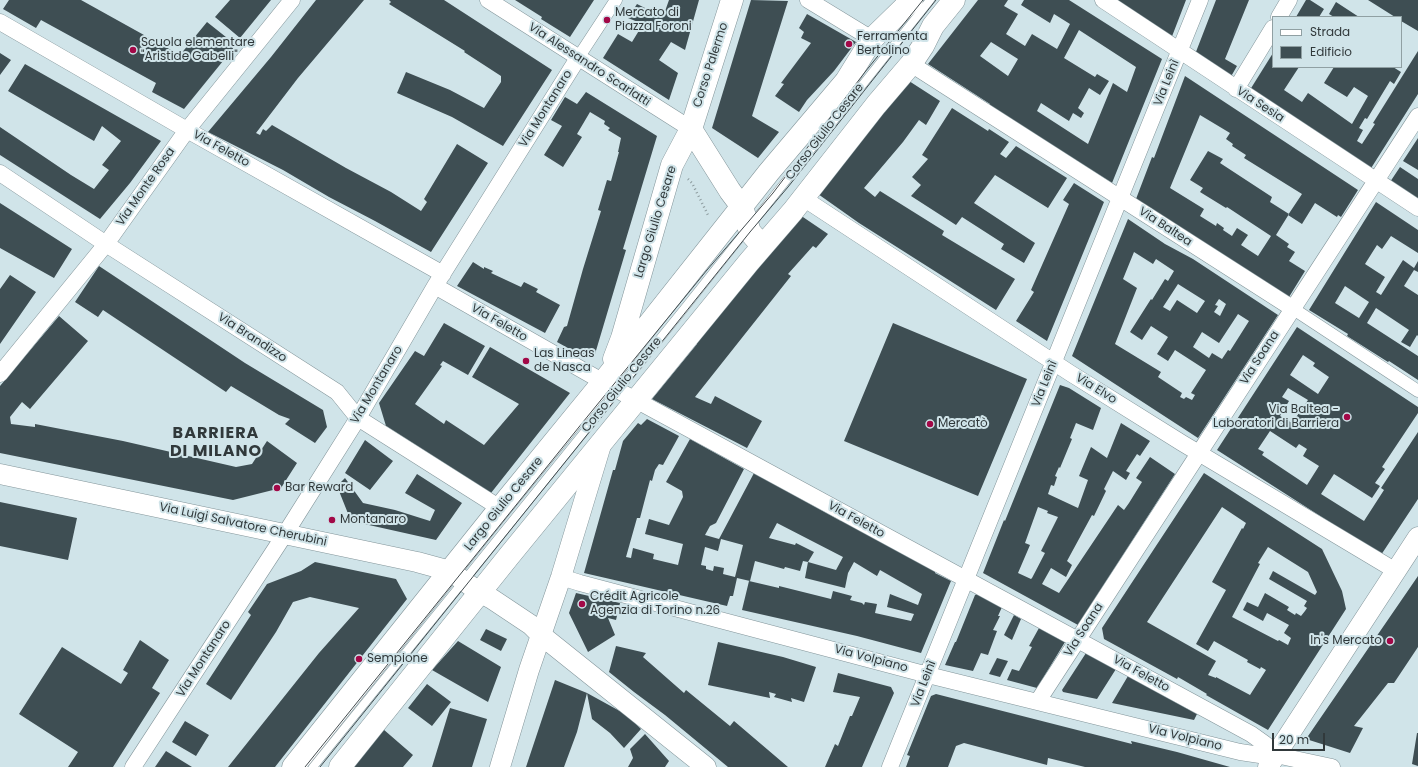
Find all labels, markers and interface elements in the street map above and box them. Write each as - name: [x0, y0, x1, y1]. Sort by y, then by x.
- place label: Mercato di Piazza Foroni: [615, 6, 692, 34]
- marker: Mercato di Piazza Foroni: [602, 15, 612, 25]
- legend: [1272, 16, 1402, 68]
- street label: Via Alessandro Scarlatti: [525, 20, 653, 110]
- street label: Corso Palermo: [690, 21, 732, 109]
- text: Strada: [1310, 23, 1350, 40]
- place label: Ferramenta Bertolino: [857, 30, 928, 58]
- place label: Scuola elementare "Aristide Gabelli": [141, 36, 255, 64]
- marker: Ferramenta Bertolino: [844, 39, 854, 49]
- text: Edificio: [1310, 43, 1352, 60]
- marker: Scuola elementare "Aristide Gabelli": [128, 45, 138, 55]
- street label: Via Leinì: [1151, 58, 1183, 108]
- street label: Via Montanaro: [516, 68, 576, 150]
- street label: Corso Giulio Cesare: [783, 81, 867, 183]
- street label: Via Sesia: [1233, 84, 1287, 126]
- street label: Via Feletto: [190, 128, 252, 170]
- street label: Via Monte Rosa: [114, 145, 178, 229]
- street label: Largo Giulio Cesare: [632, 164, 680, 280]
- street label: Via Baltea: [1136, 204, 1194, 250]
- street label: Via Feletto: [468, 301, 530, 345]
- street label: Via Brandizzo: [215, 310, 289, 366]
- street label: Via Soana: [1237, 328, 1283, 388]
- street label: Corso Giulio Cesare: [579, 334, 665, 436]
- street label: Via Montanaro: [348, 343, 406, 427]
- place label: Las Lineas de Nasca: [534, 347, 594, 375]
- marker: Las Lineas de Nasca: [521, 356, 531, 366]
- street label: Via Leinì: [1029, 359, 1061, 409]
- street label: Via Elvo: [1073, 371, 1119, 407]
- place label: Via Baltea - Laboratori di Barriera: [1213, 403, 1339, 431]
- marker: Via Baltea - Laboratori di Barriera: [1342, 412, 1352, 422]
- place label: Mercatò: [938, 417, 988, 431]
- marker: Mercatò: [925, 419, 935, 429]
- district label: BARRIERA DI MILANO: [170, 424, 262, 462]
- street label: Largo Giulio Cesare: [462, 454, 546, 554]
- place label: Bar Reward: [285, 481, 353, 495]
- marker: Bar Reward: [272, 483, 282, 493]
- street label: Via Feletto: [825, 499, 887, 541]
- street label: Via Luigi Salvatore Cherubini: [158, 500, 328, 550]
- place label: Montanaro: [340, 513, 406, 527]
- marker: Montanaro: [327, 515, 337, 525]
- place label: Crédit Agricole Agenzia di Torino n.26: [590, 590, 720, 618]
- marker: Crédit Agricole Agenzia di Torino n.26: [577, 599, 587, 609]
- street label: Via Soana: [1061, 600, 1107, 660]
- street label: Via Montanaro: [174, 618, 234, 700]
- place label: In's Mercato: [1310, 634, 1382, 648]
- marker: In's Mercato: [1385, 636, 1395, 646]
- street label: Via Volpiano: [833, 642, 909, 676]
- place label: Sempione: [367, 652, 428, 666]
- street label: Via Feletto: [1110, 653, 1172, 695]
- marker: Sempione: [354, 654, 364, 664]
- street label: Via Leinì: [909, 659, 939, 709]
- street label: Via Volpiano: [1147, 722, 1223, 754]
- scale bar: [1274, 725, 1327, 751]
- text: 20 m: [1279, 731, 1309, 748]

